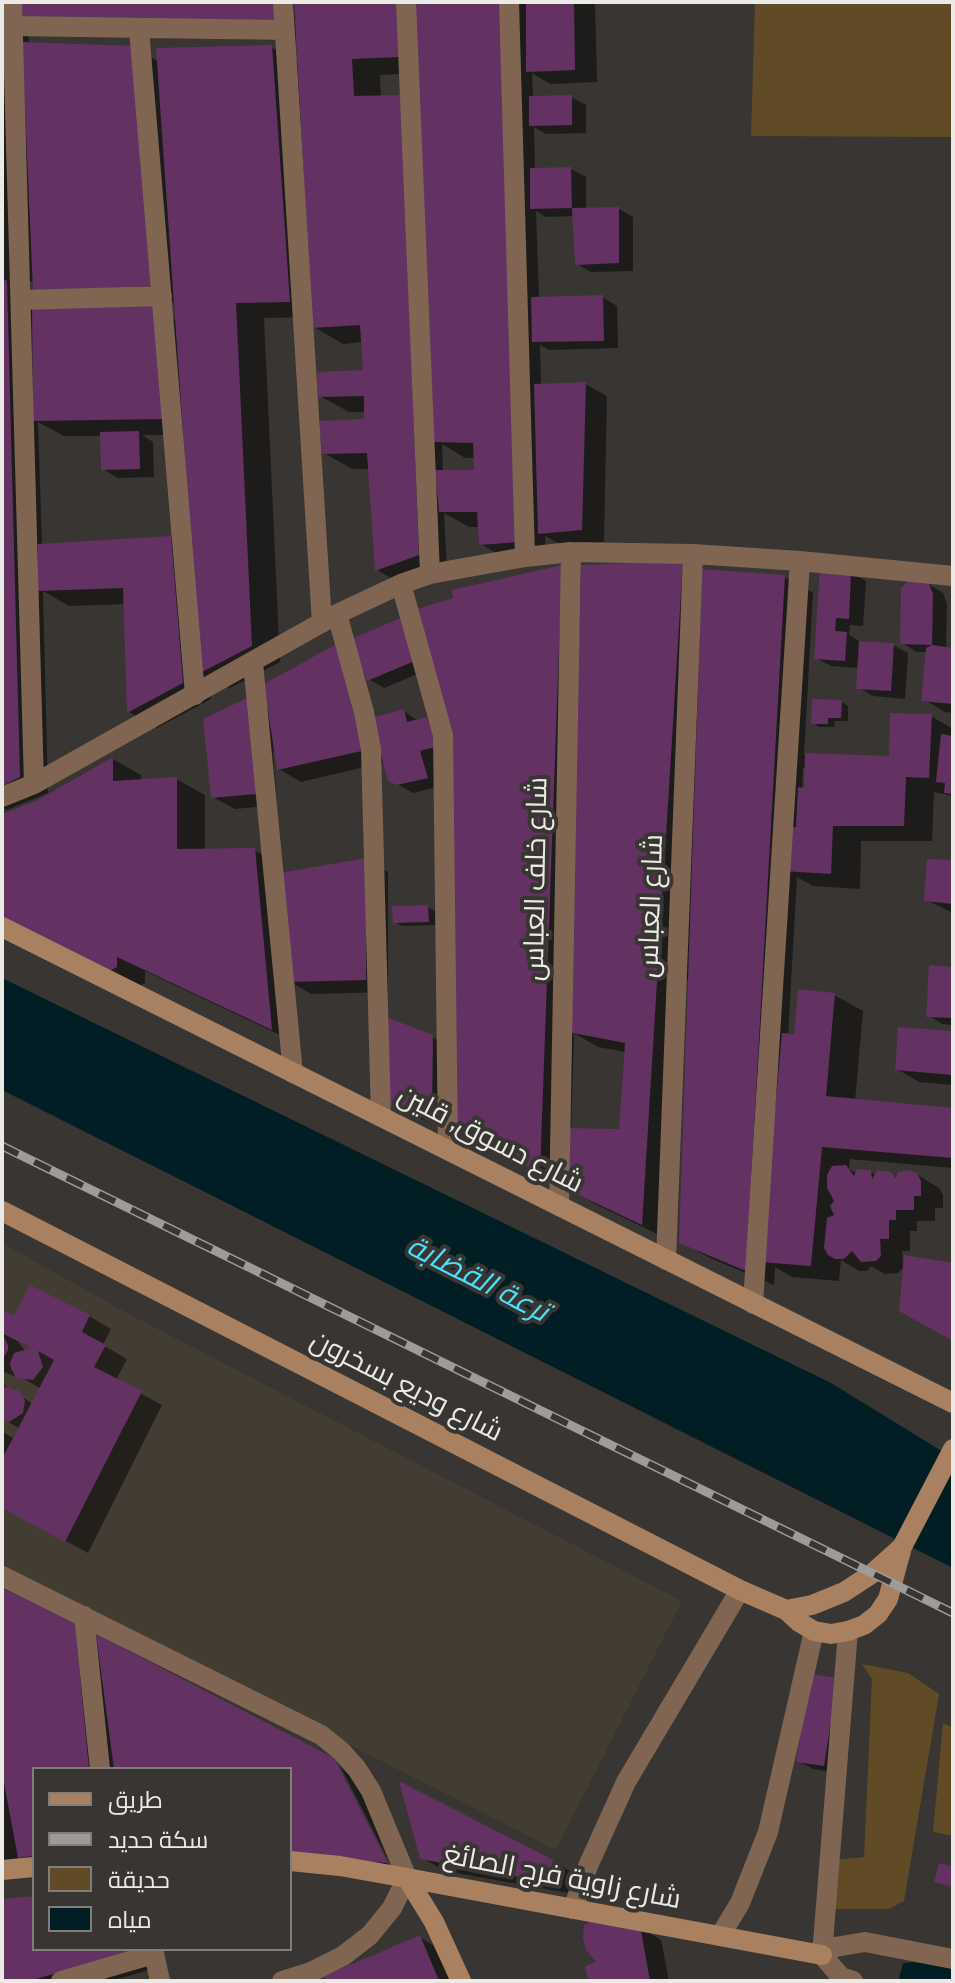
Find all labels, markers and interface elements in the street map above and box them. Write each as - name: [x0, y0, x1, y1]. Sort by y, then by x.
- street label: شارع خلف العباس: [518, 777, 556, 981]
- street label: شارع العباس: [633, 833, 671, 979]
- street label: شارع دسوق, قلين: [392, 1079, 588, 1201]
- water label: ترعة القضابة: [400, 1229, 554, 1331]
- street label: شارع وديع بسخرون: [304, 1324, 508, 1450]
- legend: [32, 1767, 292, 1951]
- text: طريق: [108, 1783, 163, 1815]
- text: سكة حديد: [108, 1823, 208, 1855]
- street label: شارع زاوية فرج الصائغ: [440, 1838, 684, 1918]
- text: حديقة: [108, 1863, 170, 1895]
- text: مياه: [108, 1903, 152, 1935]

